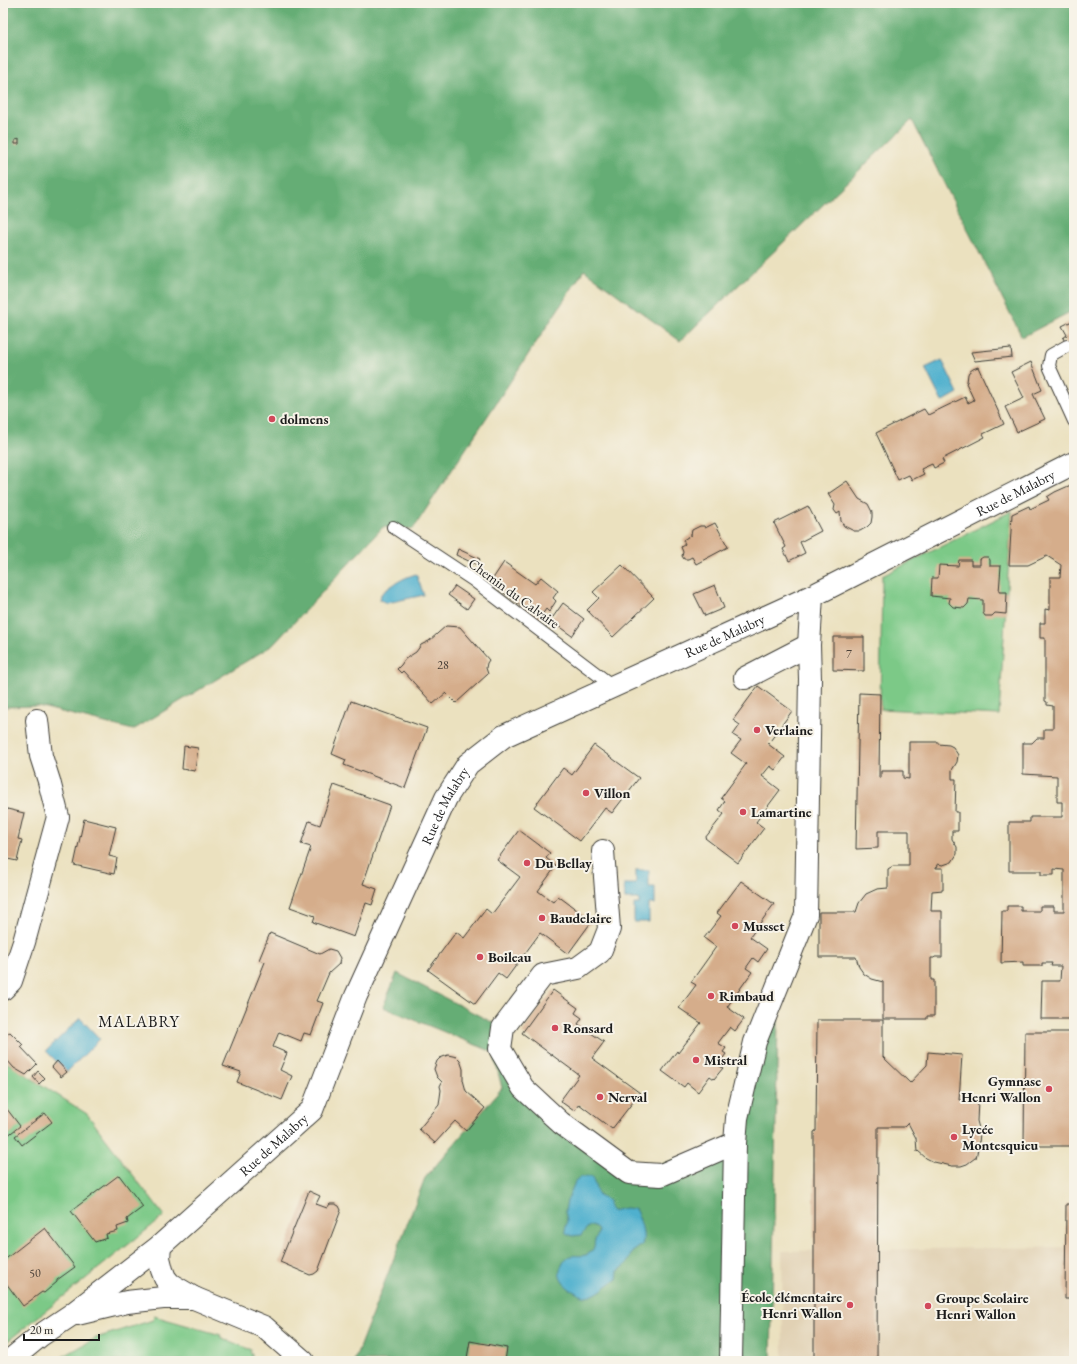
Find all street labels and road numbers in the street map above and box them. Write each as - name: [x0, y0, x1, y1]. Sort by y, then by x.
- street label: Rue de Malabry: [973, 465, 1058, 520]
- street label: Chemin du Calvaire: [465, 554, 564, 632]
- street label: Rue de Malabry: [682, 609, 768, 662]
- street label: Rue de Malabry: [417, 763, 473, 848]
- street label: Rue de Malabry: [235, 1109, 312, 1180]

